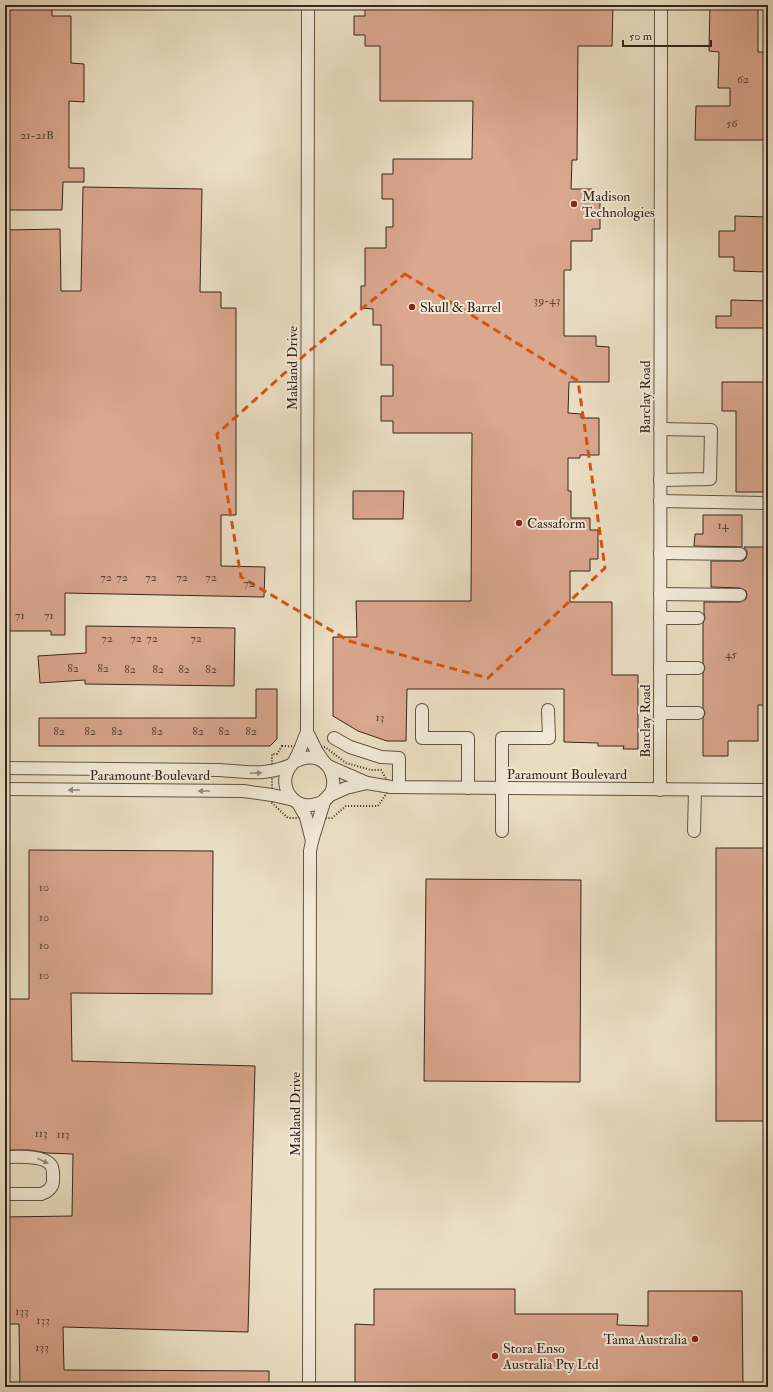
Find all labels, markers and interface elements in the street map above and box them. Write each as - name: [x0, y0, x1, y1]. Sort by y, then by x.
- scale bar: [623, 22, 711, 48]
- text: 50 m: [629, 29, 653, 44]
- house number: 62: [737, 72, 749, 87]
- house number: 56: [726, 116, 739, 131]
- house number: 21-21B: [20, 128, 54, 143]
- place label: Madison Technologies: [582, 188, 655, 221]
- marker: Madison Technologies: [569, 199, 579, 209]
- house number: 39-43: [534, 293, 560, 308]
- place label: Skull & Barrel: [420, 299, 502, 316]
- marker: Skull & Barrel: [407, 302, 417, 312]
- street label: Makland Drive: [284, 326, 301, 410]
- street label: Barclay Road: [637, 360, 655, 434]
- place label: Cassaform: [527, 515, 586, 532]
- marker: Cassaform: [514, 518, 524, 528]
- house number: 14: [718, 518, 729, 533]
- house number: 72: [100, 570, 112, 585]
- house number: 72: [116, 570, 128, 585]
- house number: 72: [145, 570, 157, 585]
- house number: 72: [176, 570, 188, 585]
- house number: 72: [205, 570, 217, 585]
- house number: 72: [243, 576, 255, 591]
- house number: 71: [15, 608, 25, 623]
- house number: 71: [44, 608, 54, 623]
- house number: 72: [101, 631, 113, 646]
- house number: 72: [130, 631, 142, 646]
- house number: 72: [146, 631, 158, 646]
- house number: 72: [190, 631, 202, 646]
- house number: 45: [725, 647, 738, 662]
- house number: 82: [67, 661, 79, 676]
- house number: 82: [97, 661, 109, 676]
- house number: 82: [124, 662, 136, 677]
- house number: 82: [152, 662, 164, 677]
- house number: 82: [178, 662, 190, 677]
- house number: 82: [205, 662, 217, 677]
- street label: Barclay Road: [637, 684, 655, 758]
- house number: 13: [376, 710, 384, 725]
- house number: 82: [53, 724, 65, 739]
- house number: 82: [84, 724, 96, 739]
- house number: 82: [111, 724, 123, 739]
- house number: 82: [151, 724, 163, 739]
- house number: 82: [192, 724, 204, 739]
- house number: 82: [218, 724, 230, 739]
- house number: 82: [245, 724, 257, 739]
- street label: Paramount Boulevard: [507, 766, 627, 783]
- street label: Paramount Boulevard: [90, 767, 210, 784]
- one-way arrow: [250, 769, 262, 776]
- one-way arrow: [67, 787, 80, 793]
- one-way arrow: [197, 788, 210, 794]
- house number: 10: [39, 880, 49, 895]
- house number: 10: [39, 910, 49, 925]
- house number: 10: [39, 938, 49, 953]
- house number: 10: [39, 968, 49, 983]
- street label: Makland Drive: [287, 1072, 304, 1156]
- house number: 113: [34, 1126, 48, 1141]
- house number: 113: [56, 1127, 70, 1142]
- one-way arrow: [38, 1158, 50, 1164]
- house number: 133: [15, 1304, 29, 1319]
- house number: 133: [36, 1313, 50, 1328]
- place label: Tama Australia: [603, 1331, 687, 1348]
- marker: Tama Australia: [690, 1334, 700, 1344]
- house number: 133: [35, 1340, 49, 1355]
- place label: Stora Enso Australia Pty Ltd: [502, 1340, 599, 1374]
- marker: Stora Enso Australia Pty Ltd: [490, 1351, 500, 1361]

